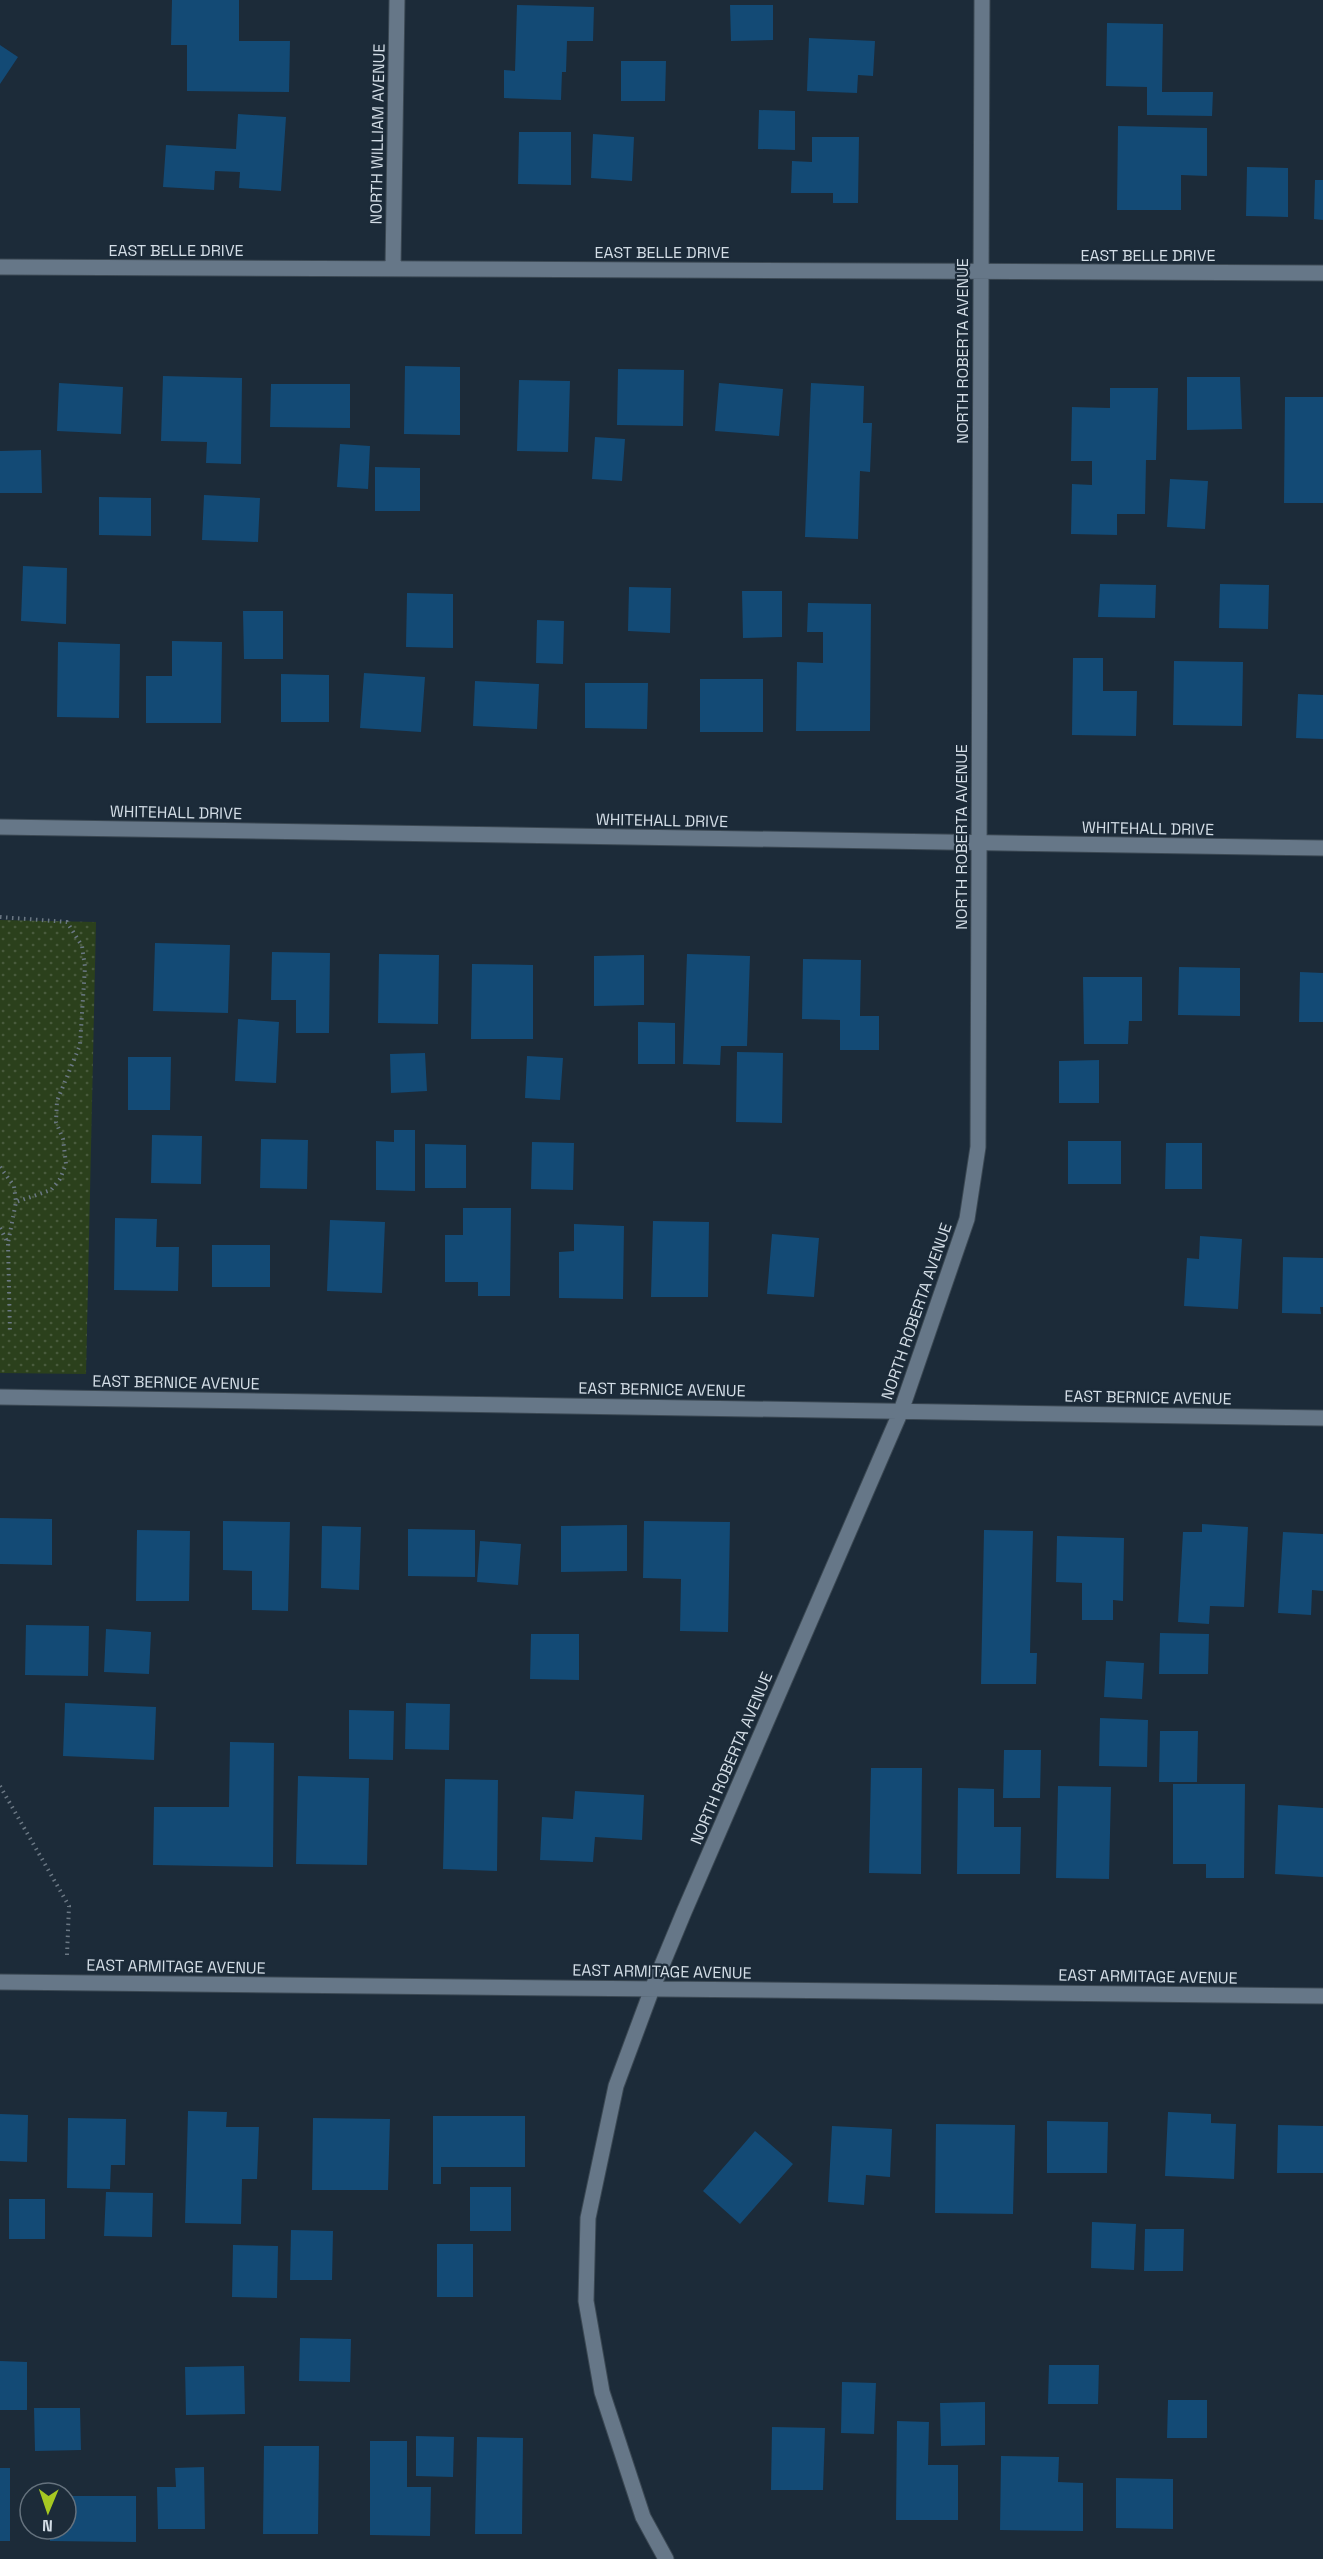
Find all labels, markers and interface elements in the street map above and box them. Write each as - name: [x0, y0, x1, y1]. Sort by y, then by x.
- street label: NORTH WILLIAM AVENUE: [365, 43, 390, 225]
- street label: EAST BELLE DRIVE: [108, 240, 244, 261]
- street label: EAST BELLE DRIVE: [594, 242, 730, 263]
- street label: EAST BELLE DRIVE: [1080, 245, 1216, 266]
- street label: NORTH ROBERTA AVENUE: [952, 258, 973, 444]
- street label: NORTH ROBERTA AVENUE: [951, 744, 972, 930]
- street label: WHITEHALL DRIVE: [110, 801, 242, 824]
- street label: WHITEHALL DRIVE: [596, 809, 728, 832]
- street label: WHITEHALL DRIVE: [1082, 817, 1214, 840]
- street label: NORTH ROBERTA AVENUE: [876, 1220, 957, 1402]
- street label: EAST BERNICE AVENUE: [92, 1371, 260, 1394]
- street label: EAST BERNICE AVENUE: [578, 1378, 746, 1401]
- street label: EAST BERNICE AVENUE: [1064, 1386, 1232, 1409]
- street label: NORTH ROBERTA AVENUE: [686, 1669, 777, 1848]
- street label: EAST ARMITAGE AVENUE: [86, 1954, 266, 1979]
- street label: EAST ARMITAGE AVENUE: [572, 1959, 752, 1984]
- street label: EAST ARMITAGE AVENUE: [1058, 1964, 1238, 1989]
- north arrow: [18, 2481, 78, 2541]
- text: N: [42, 2515, 53, 2536]

